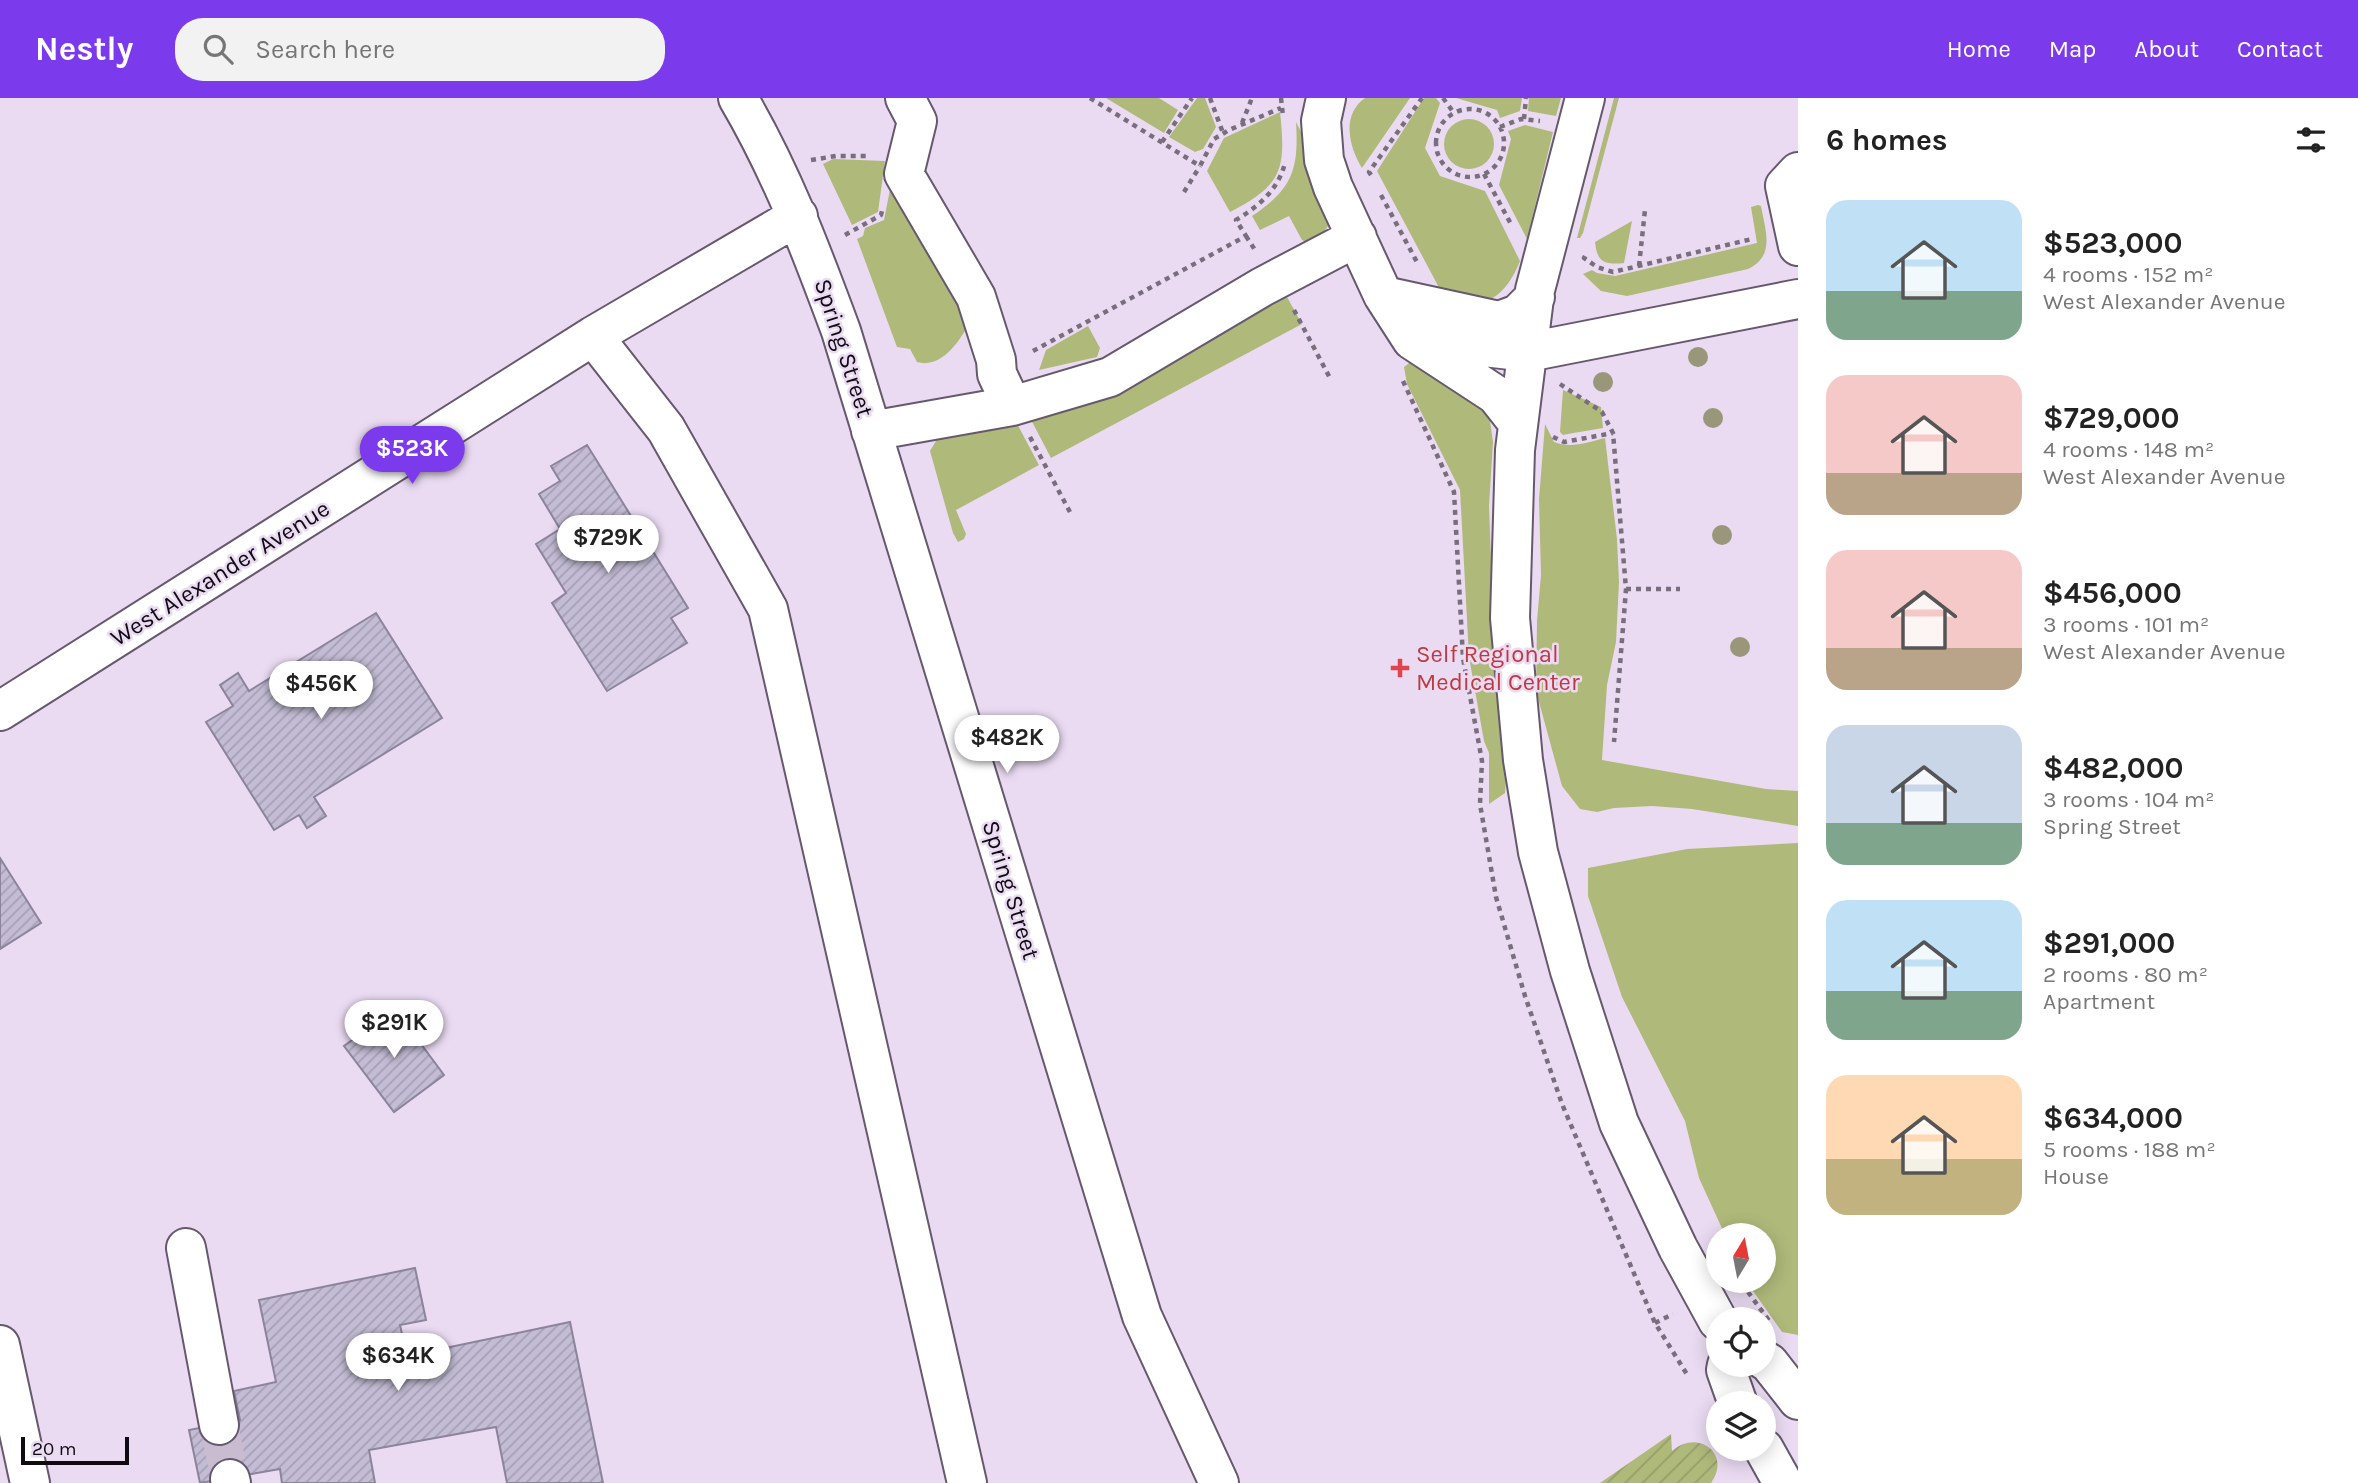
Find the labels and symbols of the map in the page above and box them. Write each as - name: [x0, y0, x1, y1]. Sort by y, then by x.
- street label: Spring Street: [808, 275, 880, 421]
- pin: $523K: [363, 426, 461, 486]
- street label: West Alexander Avenue: [105, 494, 335, 652]
- pin: $729K: [559, 516, 657, 575]
- place label: Self Regional Medical Center: [1416, 640, 1580, 696]
- marker: Self Regional Medical Center: [1390, 658, 1410, 678]
- pin: $456K: [272, 662, 370, 721]
- pin: $482K: [958, 716, 1056, 775]
- street label: Spring Street: [977, 817, 1045, 963]
- pin: $291K: [345, 1000, 443, 1060]
- north arrow: [1706, 1223, 1776, 1293]
- pin: $634K: [349, 1334, 447, 1393]
- scale bar: [21, 1434, 130, 1466]

